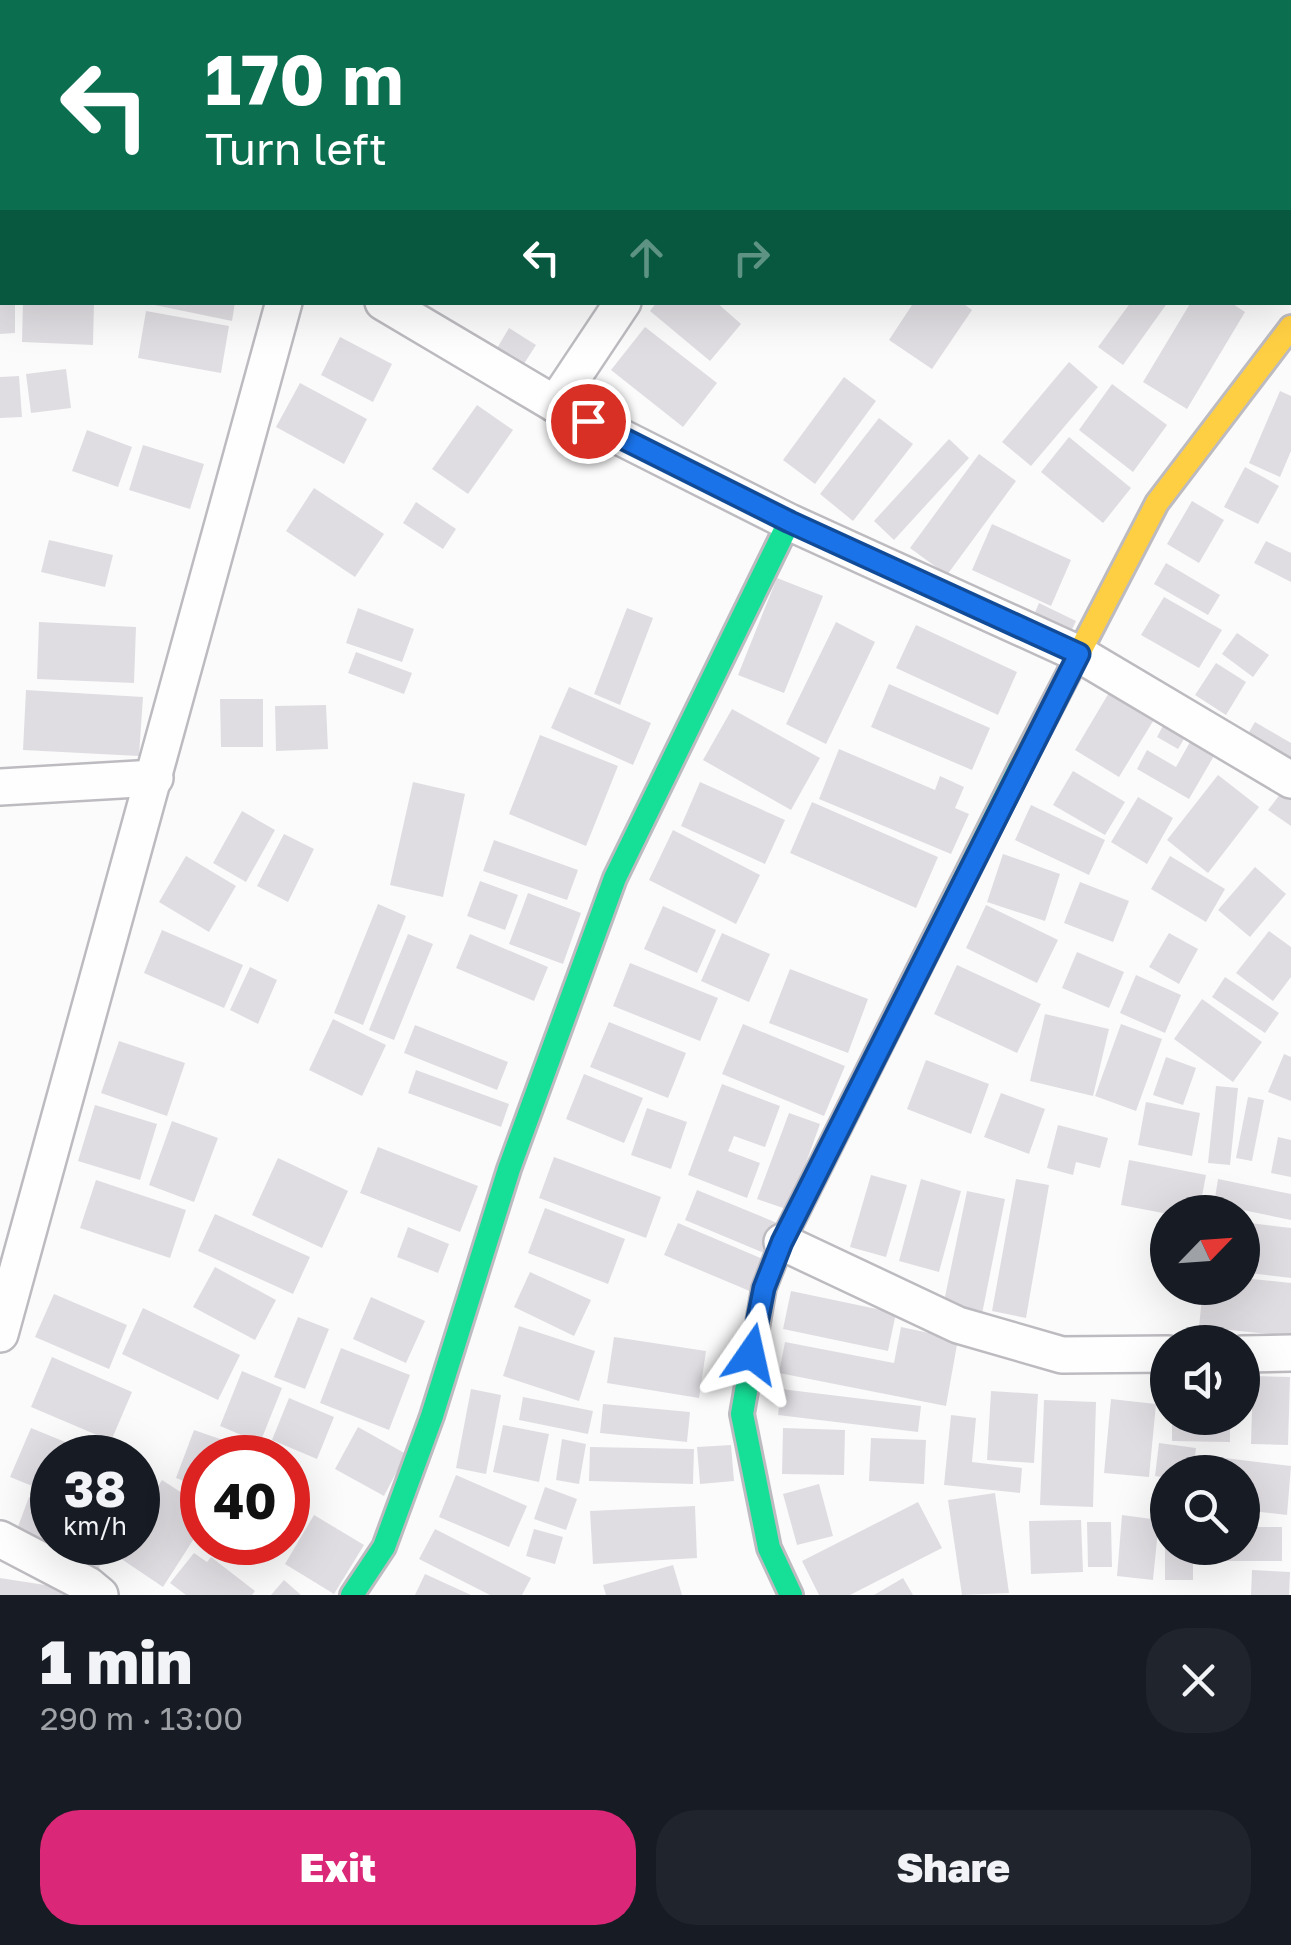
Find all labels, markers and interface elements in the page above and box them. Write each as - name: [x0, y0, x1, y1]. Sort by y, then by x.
- text: 170 m: [205, 36, 403, 120]
- icon: left: [40, 40, 170, 170]
- text: Turn left: [205, 121, 387, 175]
- icon: left: [514, 230, 569, 285]
- icon: ahead: [619, 230, 674, 285]
- icon: right: [724, 230, 779, 285]
- pin: [546, 379, 631, 464]
- icon: arrive: [561, 394, 616, 449]
- north arrow: [1150, 1195, 1260, 1305]
- map controls: [1150, 1195, 1260, 1565]
- position arrow: [699, 1302, 803, 1406]
- button: sound: [1150, 1325, 1260, 1435]
- speed limit sign: 40: [180, 1435, 310, 1565]
- button: search: [1150, 1455, 1260, 1565]
- text: 38: [64, 1458, 126, 1518]
- text: km/h: [63, 1510, 127, 1541]
- text: 1 min: [40, 1625, 192, 1697]
- button: close: [1146, 1628, 1251, 1733]
- text: 290 m · 13:00: [40, 1699, 243, 1737]
- button: Exit: [40, 1810, 636, 1925]
- button: Share: [656, 1810, 1251, 1925]

